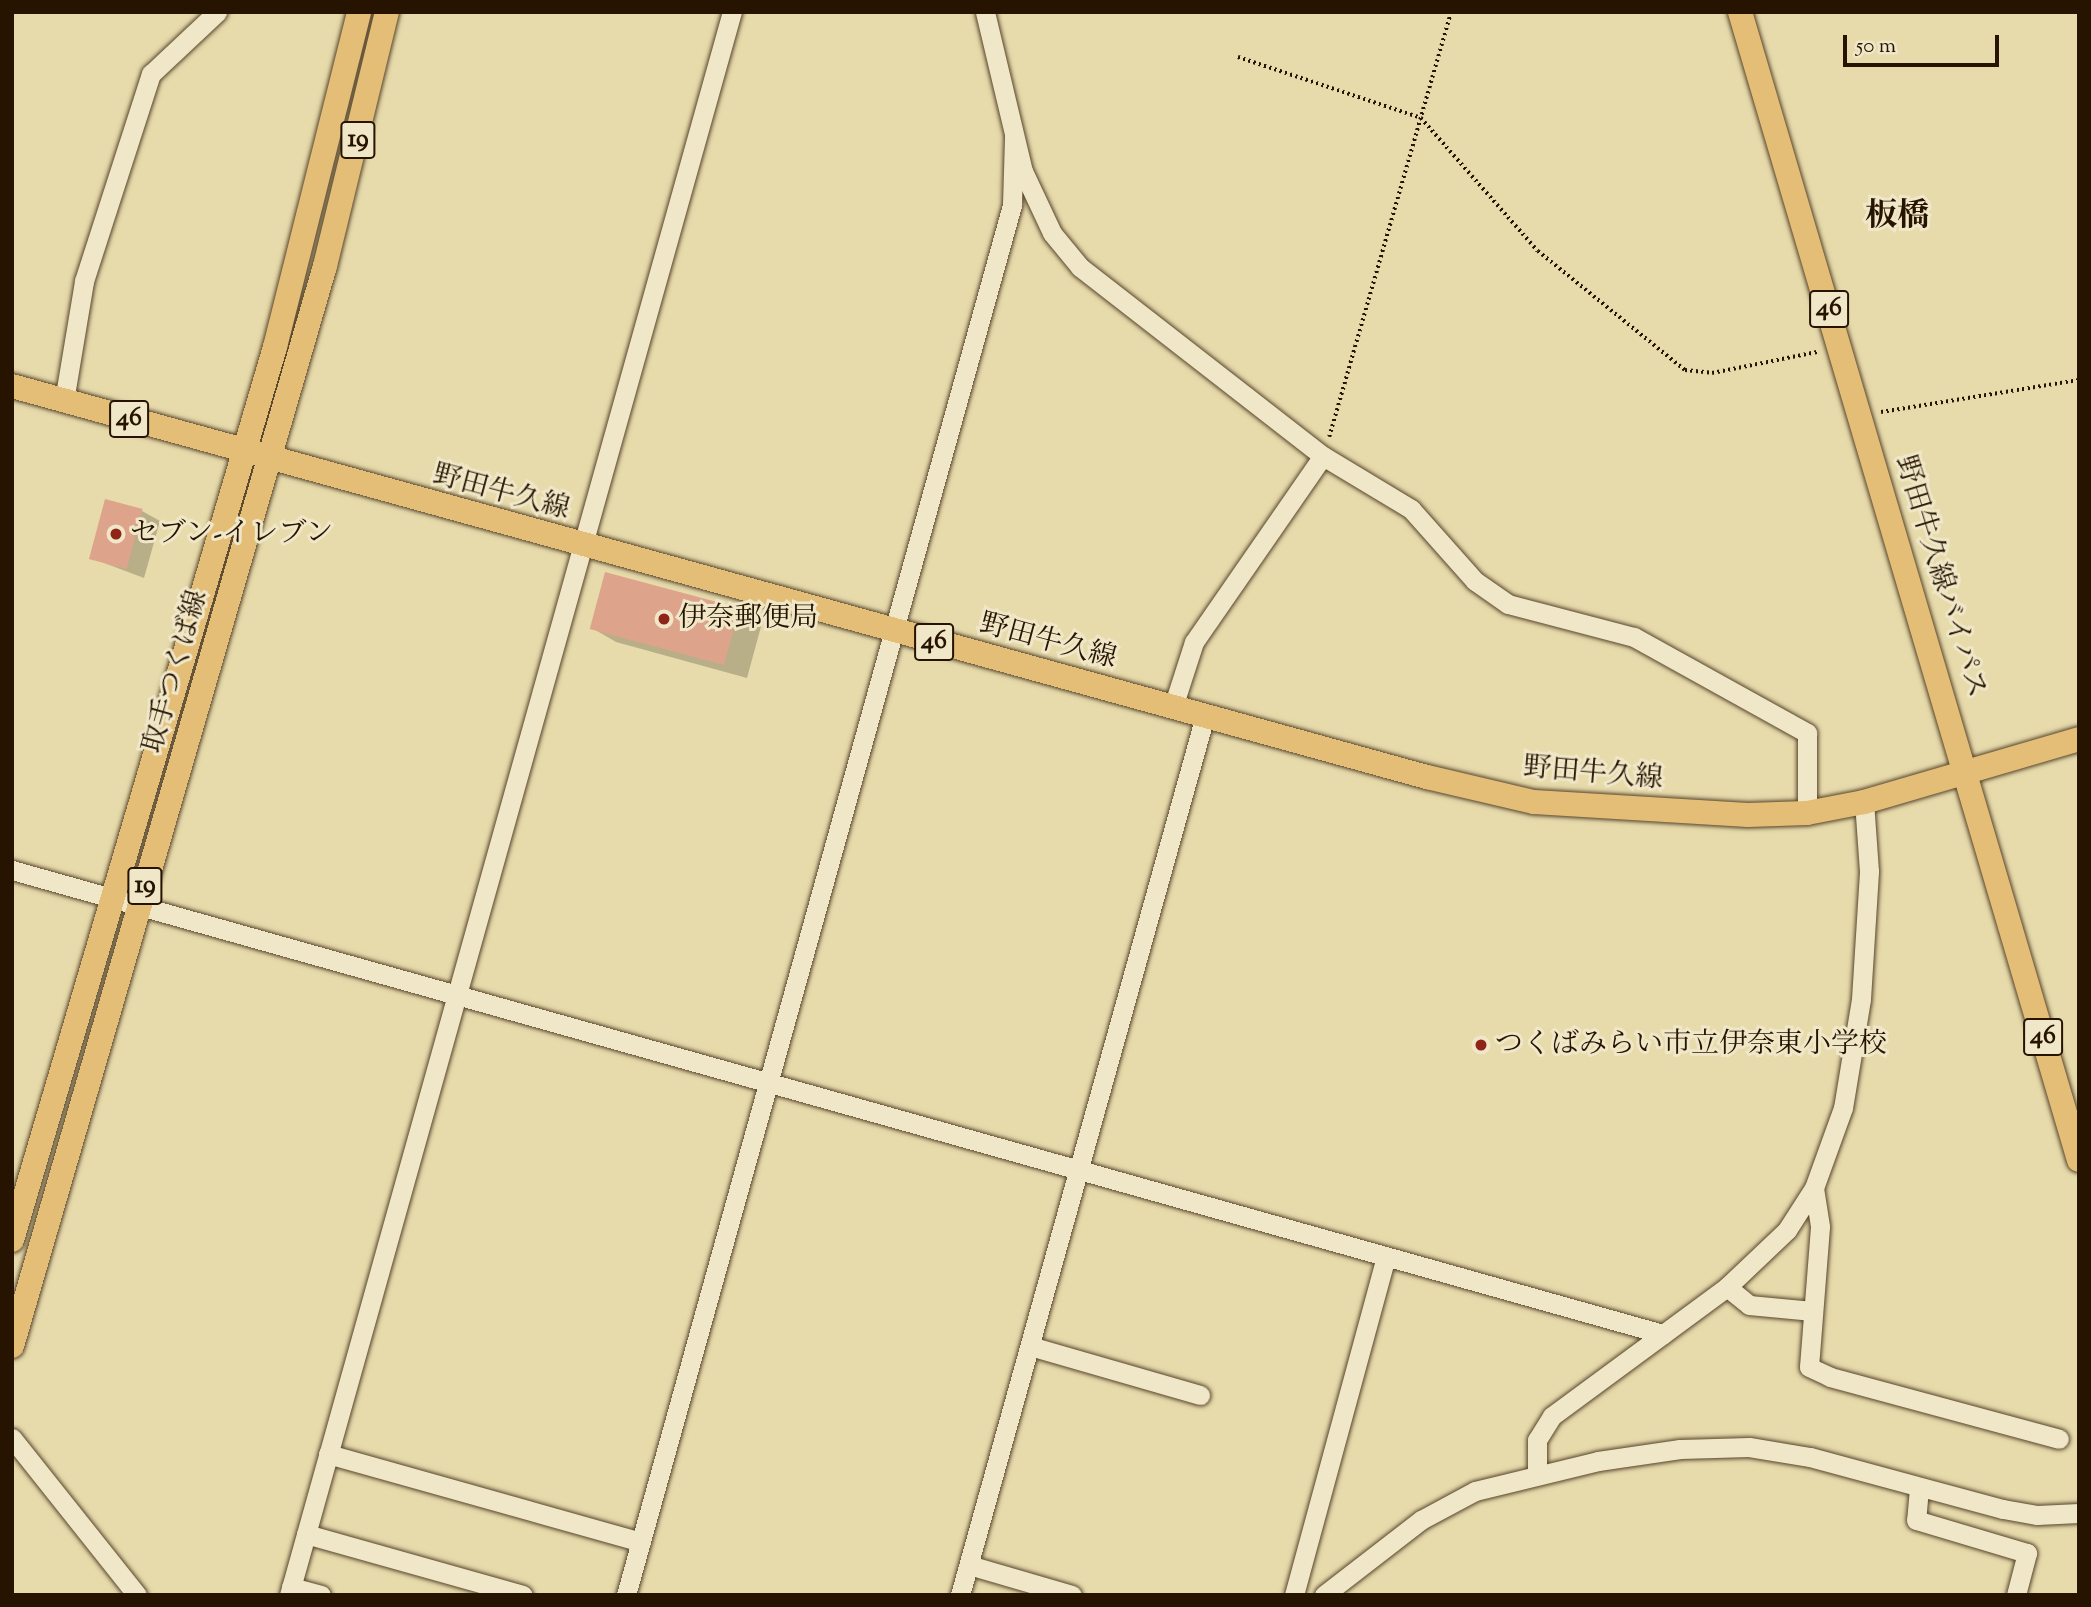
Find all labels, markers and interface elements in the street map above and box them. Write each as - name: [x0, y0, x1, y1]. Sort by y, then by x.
- scale bar: [1846, 21, 2002, 65]
- text: 50 m: [1856, 32, 1896, 62]
- road number: 19: [339, 118, 377, 162]
- district label: 板橋: [1865, 198, 1929, 236]
- road number: 46: [1808, 286, 1850, 332]
- road number: 46: [108, 396, 150, 442]
- street label: 野田牛久線バイパス: [1887, 452, 1993, 702]
- street label: 野田牛久線: [429, 459, 573, 527]
- place label: セブン-イレブン: [130, 517, 336, 551]
- marker: セブン-イレブン: [108, 526, 124, 542]
- street label: 取手つくば線: [137, 587, 215, 757]
- place label: 伊奈郵便局: [678, 602, 818, 636]
- street label: 野田牛久線: [976, 608, 1120, 676]
- marker: 伊奈郵便局: [656, 611, 672, 627]
- road number: 46: [913, 620, 955, 664]
- street label: 野田牛久線: [1522, 751, 1664, 797]
- road number: 19: [126, 864, 164, 908]
- road number: 46: [2022, 1014, 2064, 1060]
- place label: つくばみらい市立伊奈東小学校: [1495, 1028, 1887, 1062]
- marker: つくばみらい市立伊奈東小学校: [1473, 1037, 1489, 1053]

